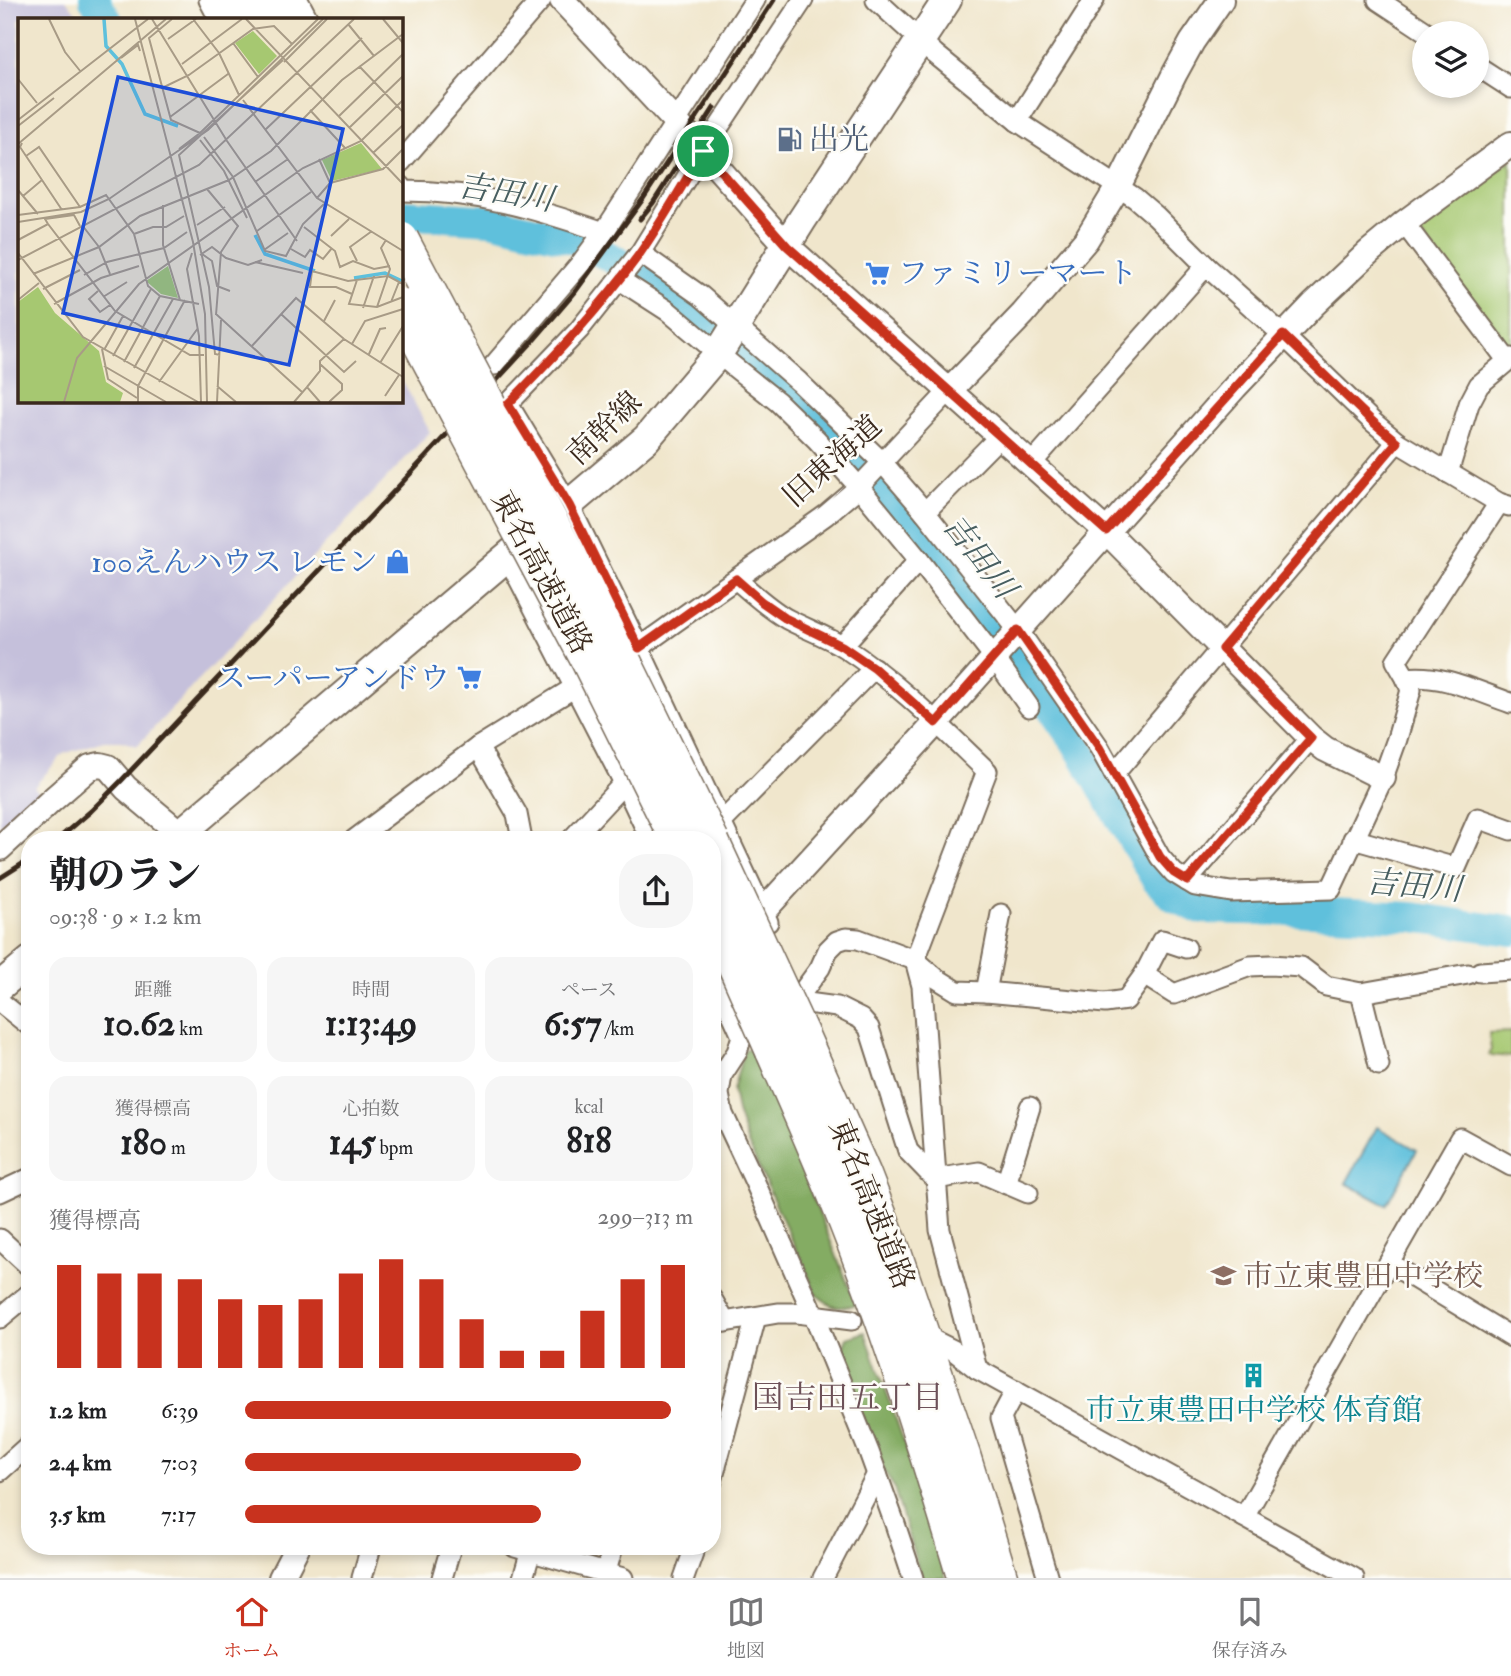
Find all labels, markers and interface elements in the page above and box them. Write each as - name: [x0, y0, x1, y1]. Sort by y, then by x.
- inset map: [18, 18, 402, 402]
- map controls: [1412, 21, 1489, 98]
- button: layers: [1412, 21, 1489, 98]
- pin: [673, 121, 733, 181]
- place label: 出光: [809, 121, 869, 158]
- fuel station icon: 出光: [775, 125, 803, 153]
- icon: arrive: [684, 132, 722, 170]
- water label: 吉田川: [455, 166, 559, 221]
- place label: ファミリーマート: [898, 255, 1137, 292]
- supermarket icon: ファミリーマート: [864, 259, 892, 287]
- street label: 南幹線: [559, 384, 650, 473]
- street label: 旧東海道: [775, 407, 889, 515]
- street label: 東名高速道路: [483, 484, 600, 660]
- water label: 吉田川: [934, 506, 1026, 609]
- place label: 100えんハウス レモン: [91, 544, 378, 581]
- shop icon: 100えんハウス レモン: [384, 548, 412, 576]
- place label: スーパーアンドウ: [216, 660, 450, 697]
- supermarket icon: スーパーアンドウ: [456, 664, 484, 692]
- text: 朝のラン: [49, 852, 201, 900]
- button: share: [619, 854, 693, 928]
- water label: 吉田川: [1364, 862, 1466, 910]
- text: 09:38 · 9 × 1.2 km: [49, 902, 202, 931]
- text: 距離: [134, 978, 172, 1002]
- text: 時間: [352, 978, 390, 1002]
- text: ペース: [561, 978, 617, 1002]
- text: 10.62: [103, 1002, 175, 1046]
- text: 1:13:49: [325, 1002, 417, 1046]
- text: 6:57: [544, 1002, 602, 1046]
- text: km: [175, 1017, 203, 1041]
- text: /km: [602, 1017, 634, 1041]
- text: kcal: [574, 1095, 604, 1119]
- text: 獲得標高: [115, 1097, 191, 1121]
- text: 心拍数: [342, 1097, 400, 1121]
- street label: 東名高速道路: [821, 1114, 922, 1295]
- text: 818: [566, 1119, 612, 1163]
- text: 180: [120, 1121, 167, 1165]
- text: 145: [329, 1121, 376, 1165]
- text: m: [167, 1136, 186, 1160]
- text: bpm: [376, 1136, 413, 1160]
- text: 299–313 m: [598, 1202, 693, 1231]
- text: 獲得標高: [49, 1206, 141, 1235]
- place label: 市立東豊田中学校: [1243, 1258, 1483, 1295]
- school or university icon: 市立東豊田中学校: [1209, 1262, 1237, 1290]
- building icon: 市立東豊田中学校 体育館: [1240, 1361, 1268, 1389]
- district label: 国吉田五丁目: [752, 1378, 944, 1418]
- place label: 市立東豊田中学校 体育館: [1086, 1392, 1422, 1429]
- text: 1.2 km: [49, 1396, 107, 1425]
- text: 6:39: [161, 1396, 199, 1425]
- text: 2.4 km: [49, 1448, 112, 1477]
- text: 7:03: [161, 1448, 198, 1477]
- text: 3.5 km: [49, 1500, 106, 1529]
- text: 7:17: [161, 1500, 196, 1529]
- tab: ホーム: [223, 1593, 280, 1663]
- tab: 地図: [727, 1593, 765, 1663]
- tab: 保存済み: [1212, 1593, 1288, 1663]

